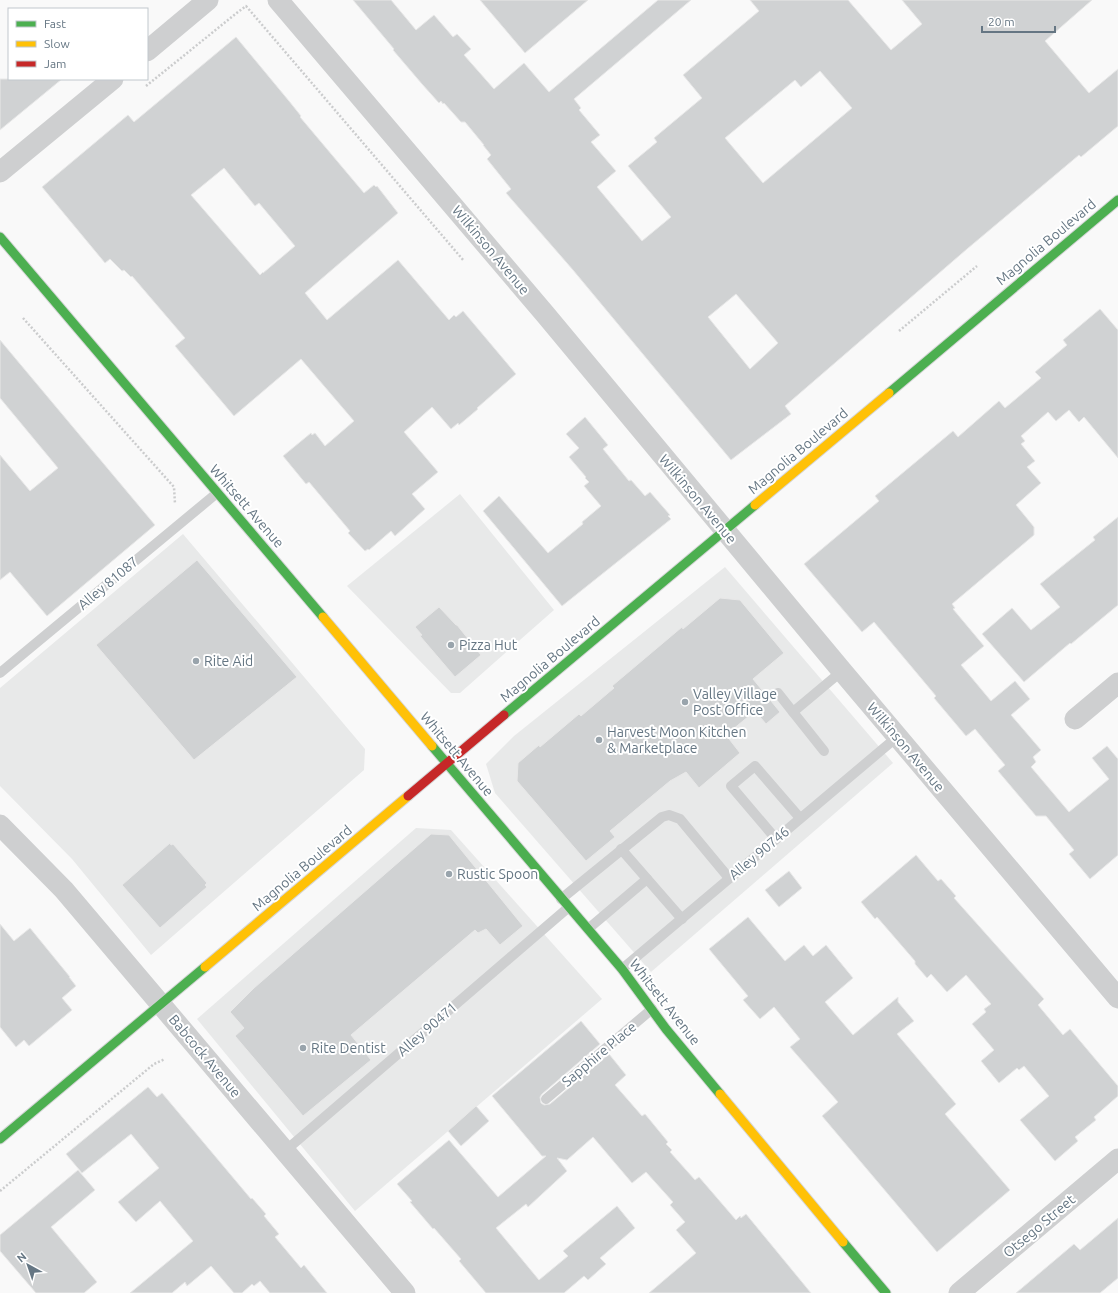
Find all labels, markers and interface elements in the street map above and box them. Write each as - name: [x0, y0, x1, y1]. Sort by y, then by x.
- legend: [8, 8, 148, 80]
- scale bar: [982, 8, 1055, 34]
- text: 20 m: [988, 15, 1015, 28]
- text: Fast: [44, 17, 66, 30]
- text: Slow: [44, 37, 70, 50]
- text: Jam: [44, 57, 66, 70]
- street label: Magnolia Boulevard: [993, 196, 1099, 288]
- street label: Wilkinson Avenue: [449, 202, 533, 298]
- street label: Magnolia Boulevard: [745, 405, 851, 497]
- street label: Wilkinson Avenue: [656, 451, 740, 547]
- street label: Whitsett Avenue: [207, 461, 287, 551]
- street label: Alley 81087: [75, 553, 141, 613]
- street label: Magnolia Boulevard: [497, 613, 603, 705]
- place label: Pizza Hut: [459, 637, 518, 653]
- marker: Pizza Hut: [446, 640, 456, 650]
- place label: Rite Aid: [204, 653, 253, 669]
- marker: Rite Aid: [191, 656, 201, 666]
- place label: Valley Village Post Office: [693, 686, 777, 718]
- marker: Valley Village Post Office: [680, 697, 690, 707]
- street label: Wilkinson Avenue: [864, 699, 948, 795]
- street label: Whitsett Avenue: [417, 709, 497, 799]
- place label: Harvest Moon Kitchen & Marketplace: [607, 724, 747, 756]
- marker: Harvest Moon Kitchen & Marketplace: [594, 735, 604, 745]
- street label: Magnolia Boulevard: [249, 822, 355, 914]
- street label: Alley 90746: [726, 823, 792, 883]
- place label: Rustic Spoon: [457, 866, 538, 882]
- marker: Rustic Spoon: [444, 869, 454, 879]
- street label: Whitsett Avenue: [626, 956, 704, 1048]
- street label: Alley 90471: [394, 999, 460, 1059]
- street label: Babcock Avenue: [166, 1011, 244, 1101]
- street label: Sapphire Place: [559, 1018, 639, 1090]
- place label: Rite Dentist: [311, 1040, 386, 1056]
- marker: Rite Dentist: [298, 1043, 308, 1053]
- street label: Otsego Street: [1000, 1191, 1078, 1261]
- north arrow: [8, 1245, 48, 1285]
- text: N: [15, 1250, 29, 1265]

